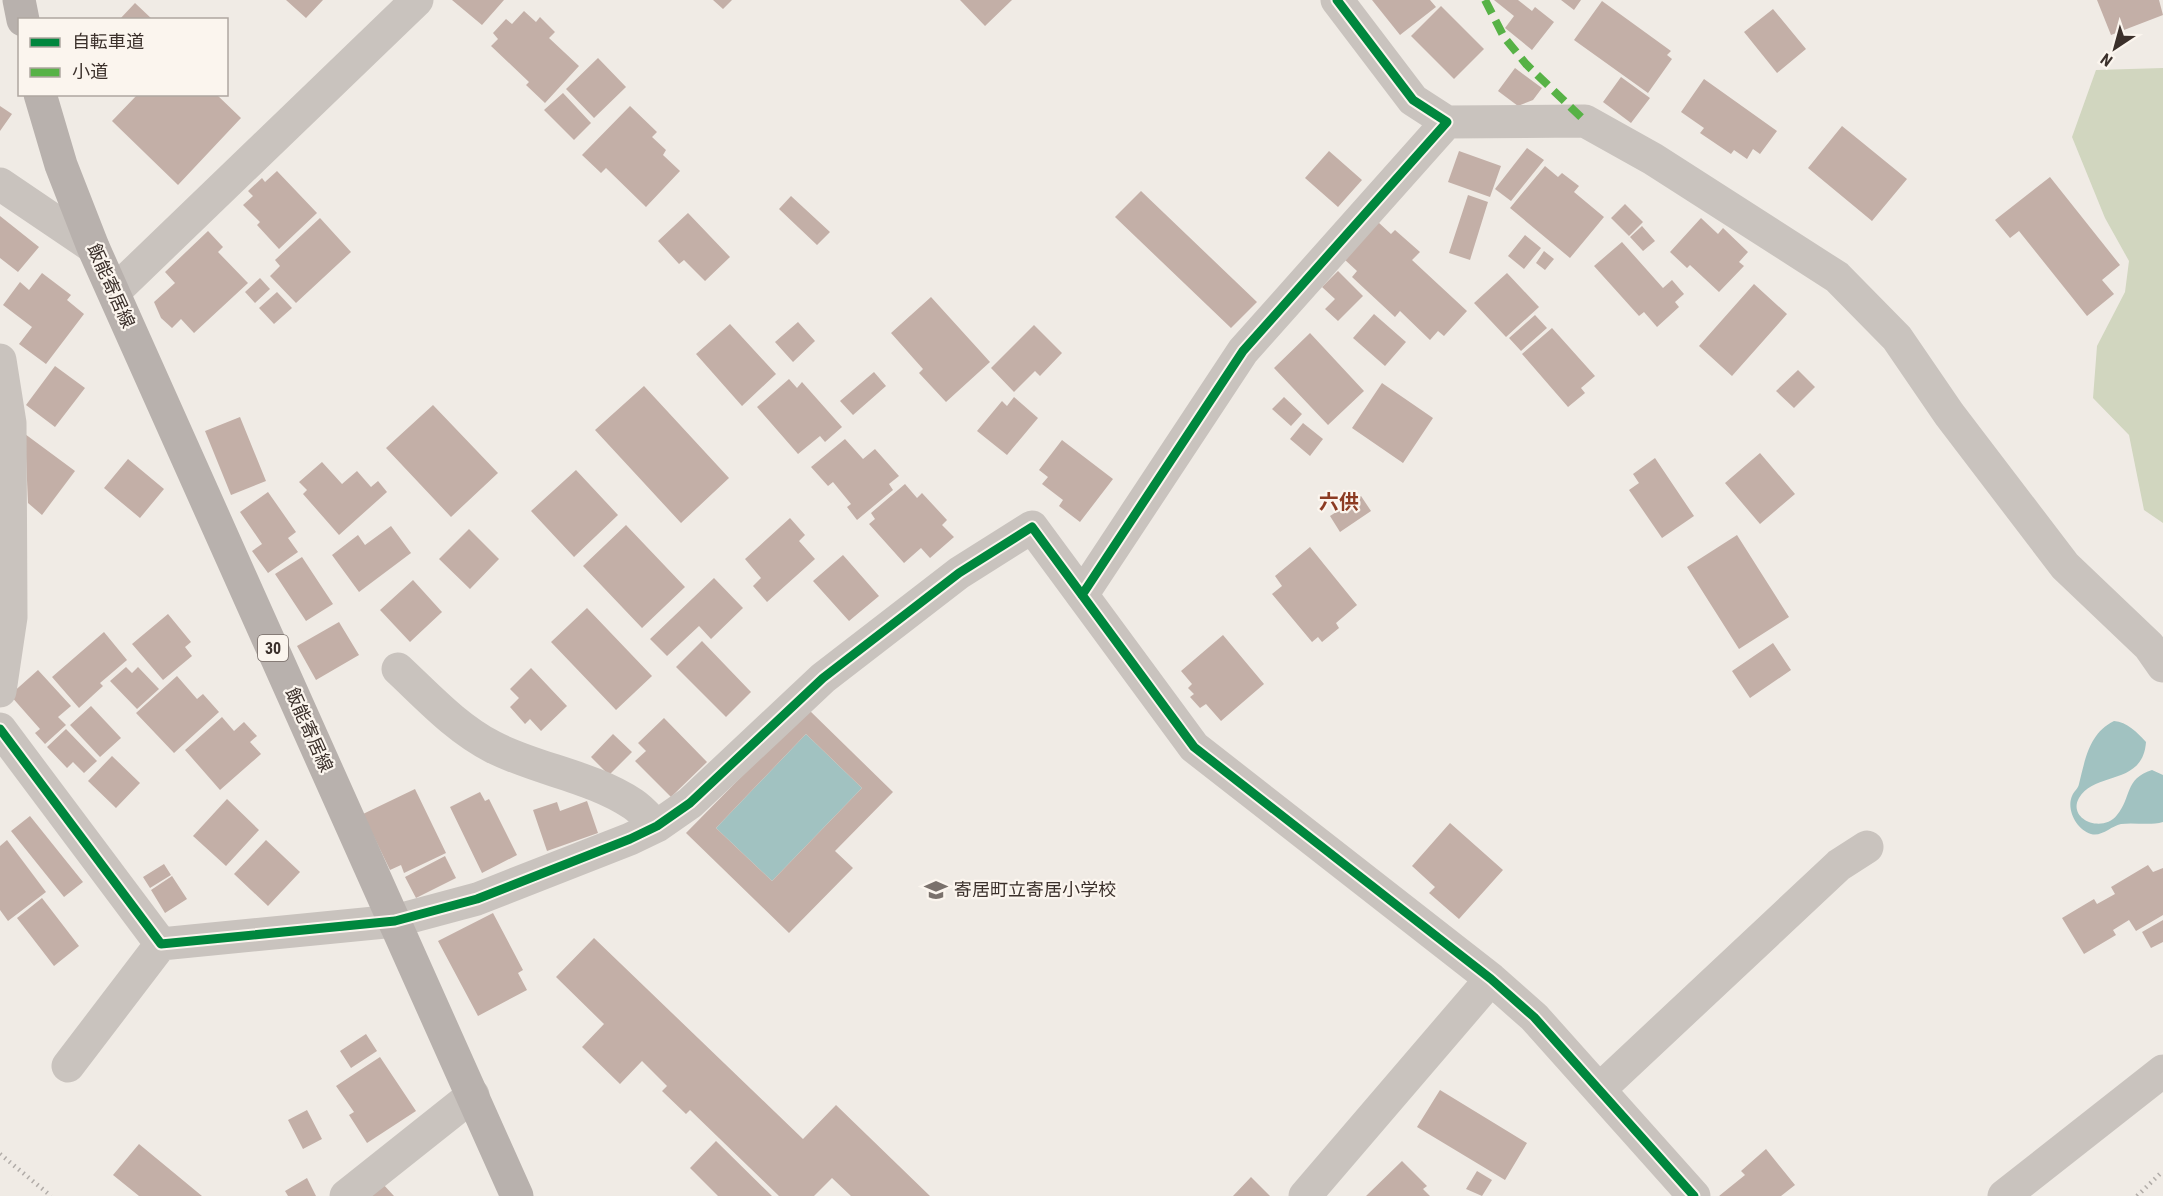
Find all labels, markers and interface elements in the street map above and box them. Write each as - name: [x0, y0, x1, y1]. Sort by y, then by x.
- legend: [18, 18, 228, 96]
- north arrow: [2085, 18, 2145, 78]
- text: 自転車道: [72, 31, 144, 52]
- text: N: [2097, 49, 2116, 70]
- text: 小道: [72, 61, 108, 82]
- street label: 飯能寄居線: [84, 240, 139, 331]
- district label: 六供: [1319, 490, 1359, 514]
- road number: 30: [258, 635, 288, 661]
- street label: 飯能寄居線: [282, 684, 337, 775]
- school or university icon: 寄居町立寄居小学校: [923, 877, 949, 903]
- place label: 寄居町立寄居小学校: [954, 879, 1116, 900]

